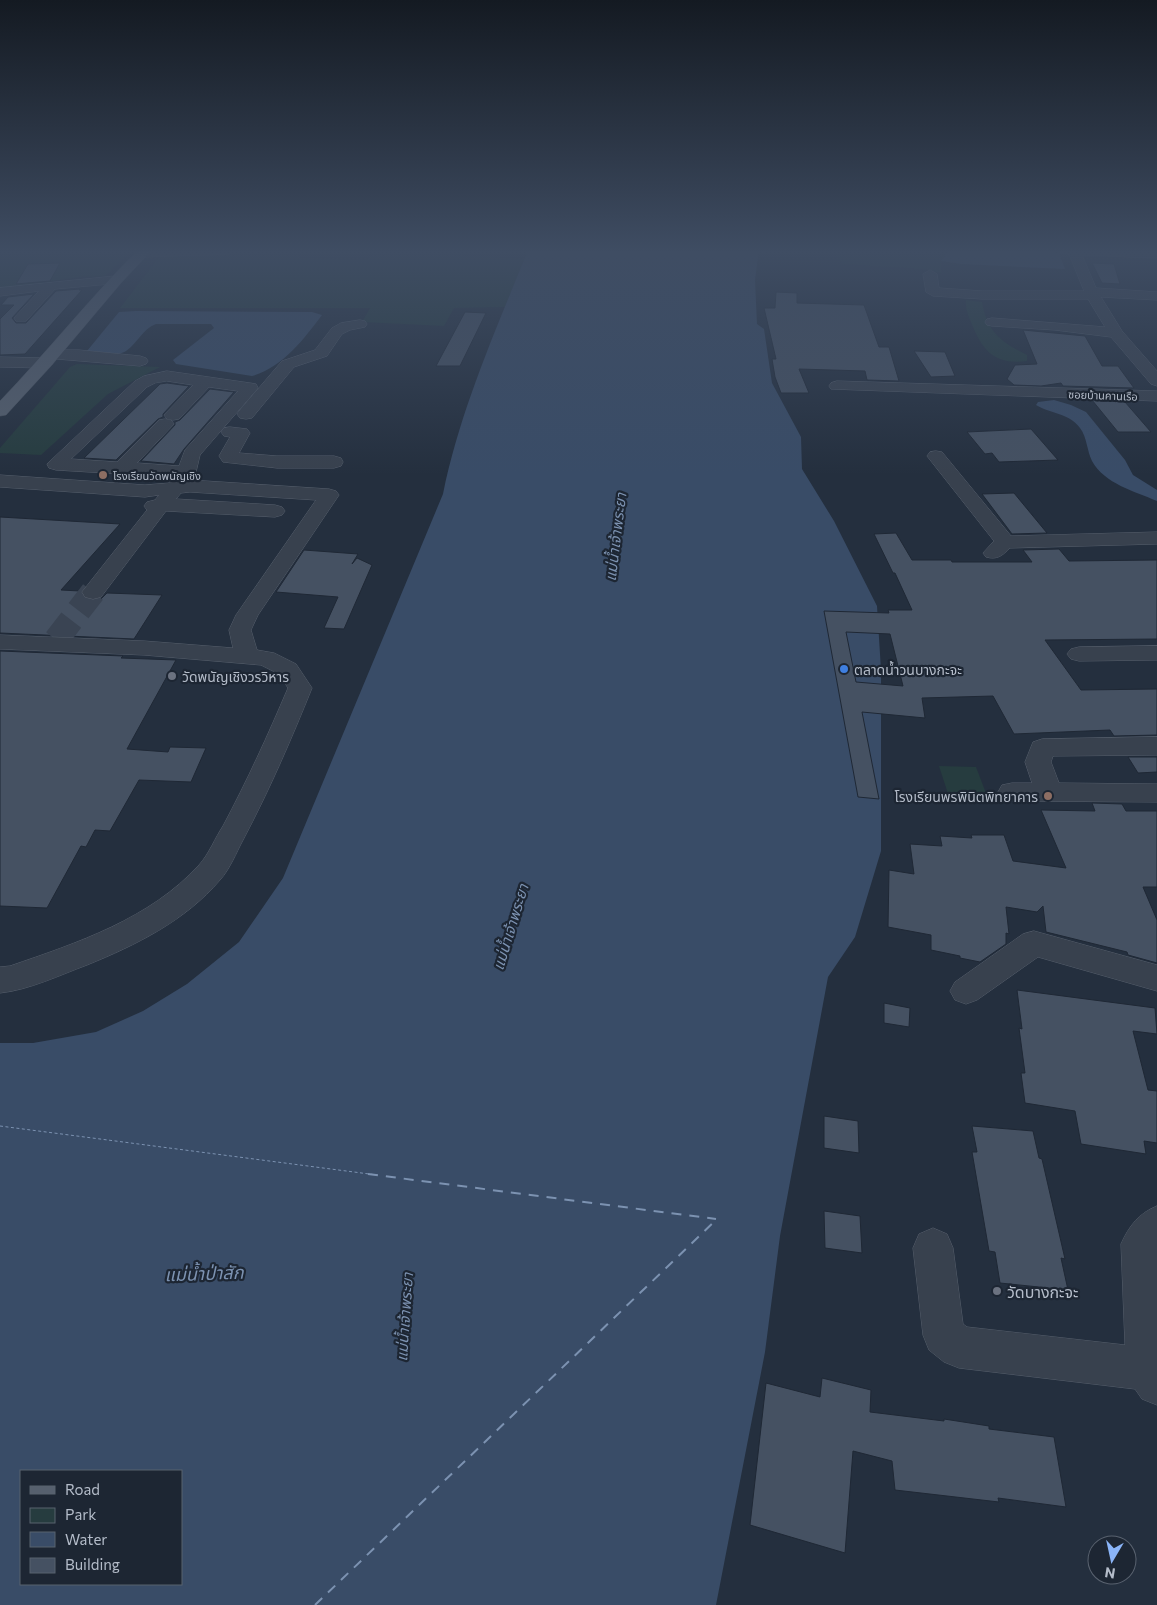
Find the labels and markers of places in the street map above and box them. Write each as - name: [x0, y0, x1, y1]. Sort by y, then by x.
- marker: โรงเรียนวัดพนัญเชิง: [97, 469, 109, 481]
- place label: โรงเรียนวัดพนัญเชิง: [113, 469, 201, 482]
- place label: ตลาดน้ำวนบางกะจะ: [854, 660, 962, 678]
- marker: ตลาดน้ำวนบางกะจะ: [838, 663, 850, 675]
- place label: วัดพนัญเชิงวรวิหาร: [182, 668, 289, 685]
- marker: วัดพนัญเชิงวรวิหาร: [166, 670, 178, 682]
- place label: โรงเรียนพรพินิตพิทยาคาร: [895, 788, 1038, 805]
- marker: โรงเรียนพรพินิตพิทยาคาร: [1042, 790, 1054, 802]
- place label: วัดบางกะจะ: [1007, 1282, 1078, 1301]
- marker: วัดบางกะจะ: [991, 1285, 1003, 1297]

